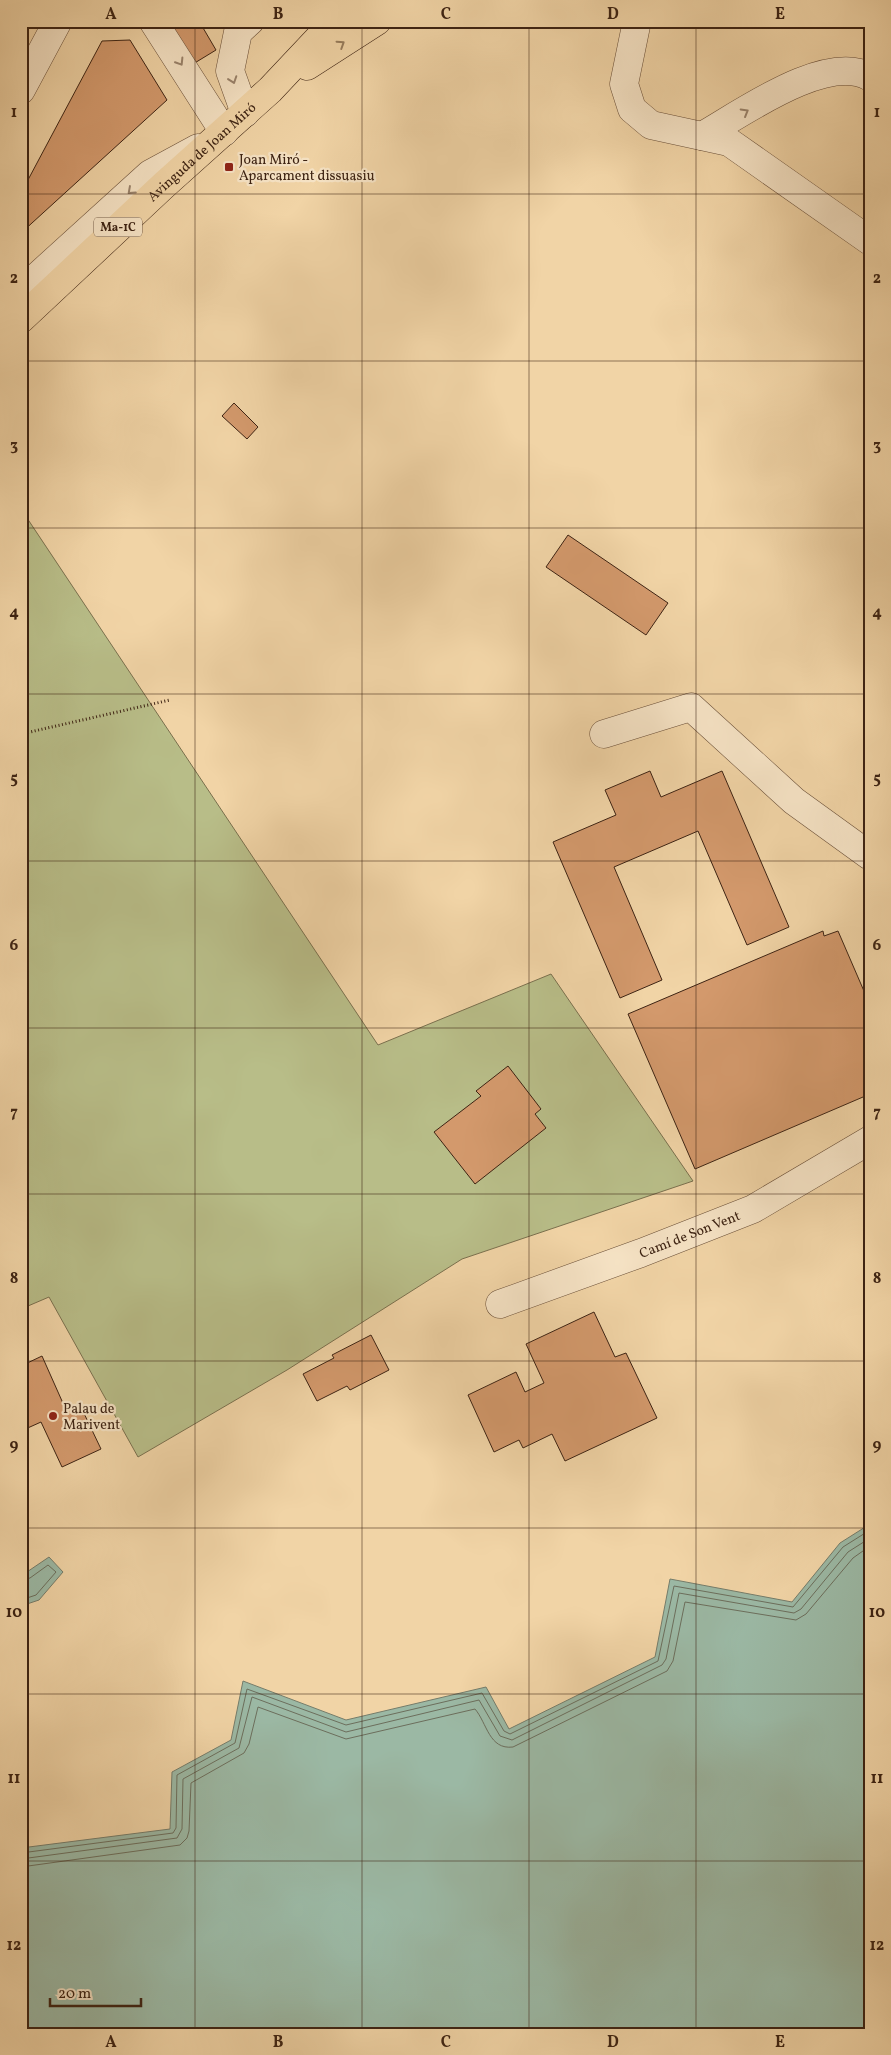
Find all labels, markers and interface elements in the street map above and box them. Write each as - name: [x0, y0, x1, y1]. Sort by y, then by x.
- text: A: [105, 4, 117, 26]
- text: B: [273, 4, 284, 26]
- text: C: [441, 4, 451, 26]
- text: D: [607, 4, 619, 26]
- text: E: [775, 4, 785, 26]
- one-way arrow: [335, 41, 344, 51]
- one-way arrow: [173, 57, 183, 66]
- one-way arrow: [227, 76, 237, 84]
- street label: Avinguda de Joan Miró: [144, 99, 261, 207]
- text: 1: [11, 102, 17, 124]
- text: 1: [874, 102, 880, 124]
- one-way arrow: [739, 108, 748, 118]
- place label: Joan Miró - Aparcament dissuasiu: [239, 151, 375, 186]
- marker: Joan Miró - Aparcament dissuasiu: [223, 161, 235, 173]
- one-way arrow: [128, 185, 137, 194]
- road number: Ma-1C: [94, 218, 142, 236]
- text: 2: [10, 268, 18, 290]
- text: 2: [873, 268, 881, 290]
- text: 3: [10, 435, 18, 457]
- text: 3: [873, 435, 881, 457]
- text: 4: [9, 602, 19, 624]
- text: 4: [872, 602, 882, 624]
- text: 5: [10, 768, 18, 790]
- text: 5: [873, 768, 881, 790]
- text: 6: [10, 935, 19, 957]
- text: 6: [873, 935, 882, 957]
- text: 7: [10, 1102, 18, 1124]
- text: 7: [873, 1102, 881, 1124]
- street label: Camí de Son Vent: [637, 1207, 743, 1264]
- text: 8: [10, 1268, 18, 1290]
- text: 8: [873, 1268, 881, 1290]
- place label: Palau de Marivent: [63, 1400, 120, 1435]
- marker: Palau de Marivent: [47, 1410, 59, 1422]
- text: 9: [10, 1435, 19, 1457]
- text: 9: [873, 1435, 882, 1457]
- text: 10: [6, 1602, 22, 1624]
- text: 10: [869, 1602, 885, 1624]
- text: 11: [8, 1768, 20, 1790]
- text: 11: [871, 1768, 883, 1790]
- text: 12: [7, 1935, 21, 1957]
- text: 12: [870, 1935, 884, 1957]
- scale bar: [50, 1975, 141, 2007]
- text: 20 m: [58, 1984, 91, 2005]
- text: A: [105, 2032, 117, 2054]
- text: B: [273, 2032, 284, 2054]
- text: C: [441, 2032, 451, 2054]
- text: D: [607, 2032, 619, 2054]
- text: E: [775, 2032, 785, 2054]

